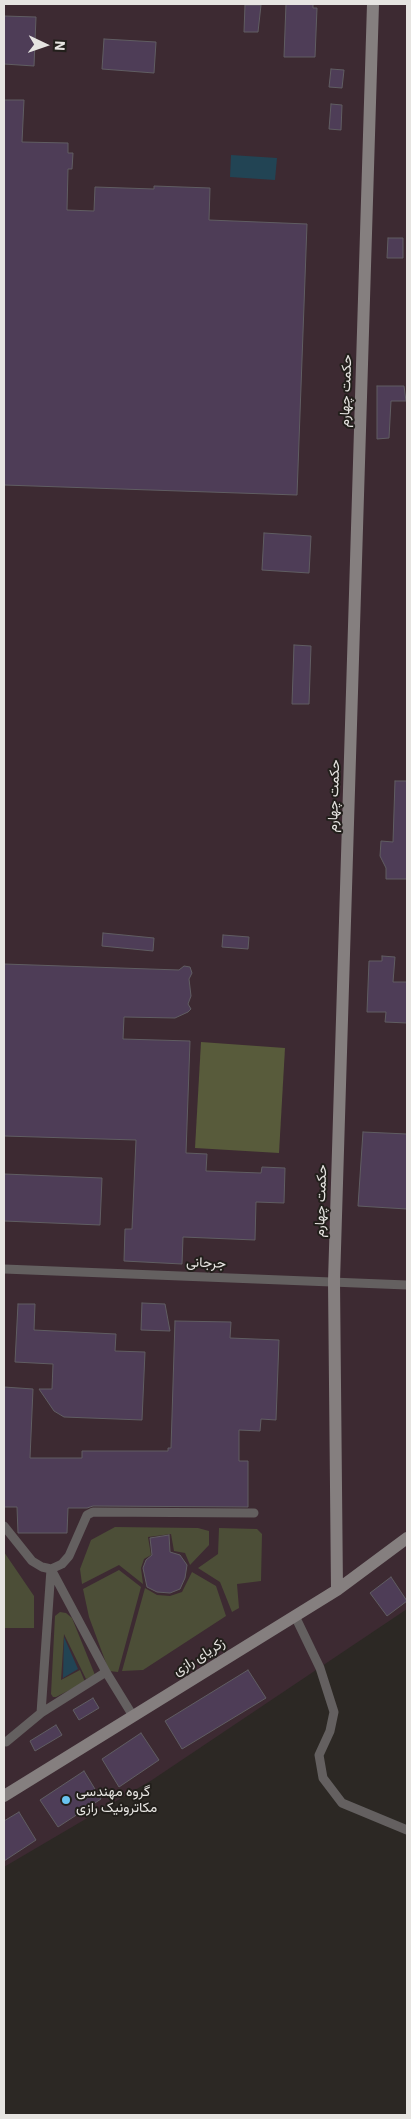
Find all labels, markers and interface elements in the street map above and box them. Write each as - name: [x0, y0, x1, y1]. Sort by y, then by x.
- north arrow: [20, 20, 70, 70]
- text: N: [51, 40, 69, 51]
- street label: حکمت چهارم: [336, 354, 356, 428]
- street label: حکمت چهارم: [324, 759, 344, 833]
- street label: حکمت چهارم: [311, 1164, 331, 1238]
- street label: جرجانی: [186, 1254, 226, 1272]
- street label: زکریای رازی: [170, 1634, 228, 1680]
- place label: گروه مهندسی مکاترونیک رازی: [76, 1784, 157, 1816]
- marker: گروه مهندسی مکاترونیک رازی: [60, 1794, 72, 1806]

